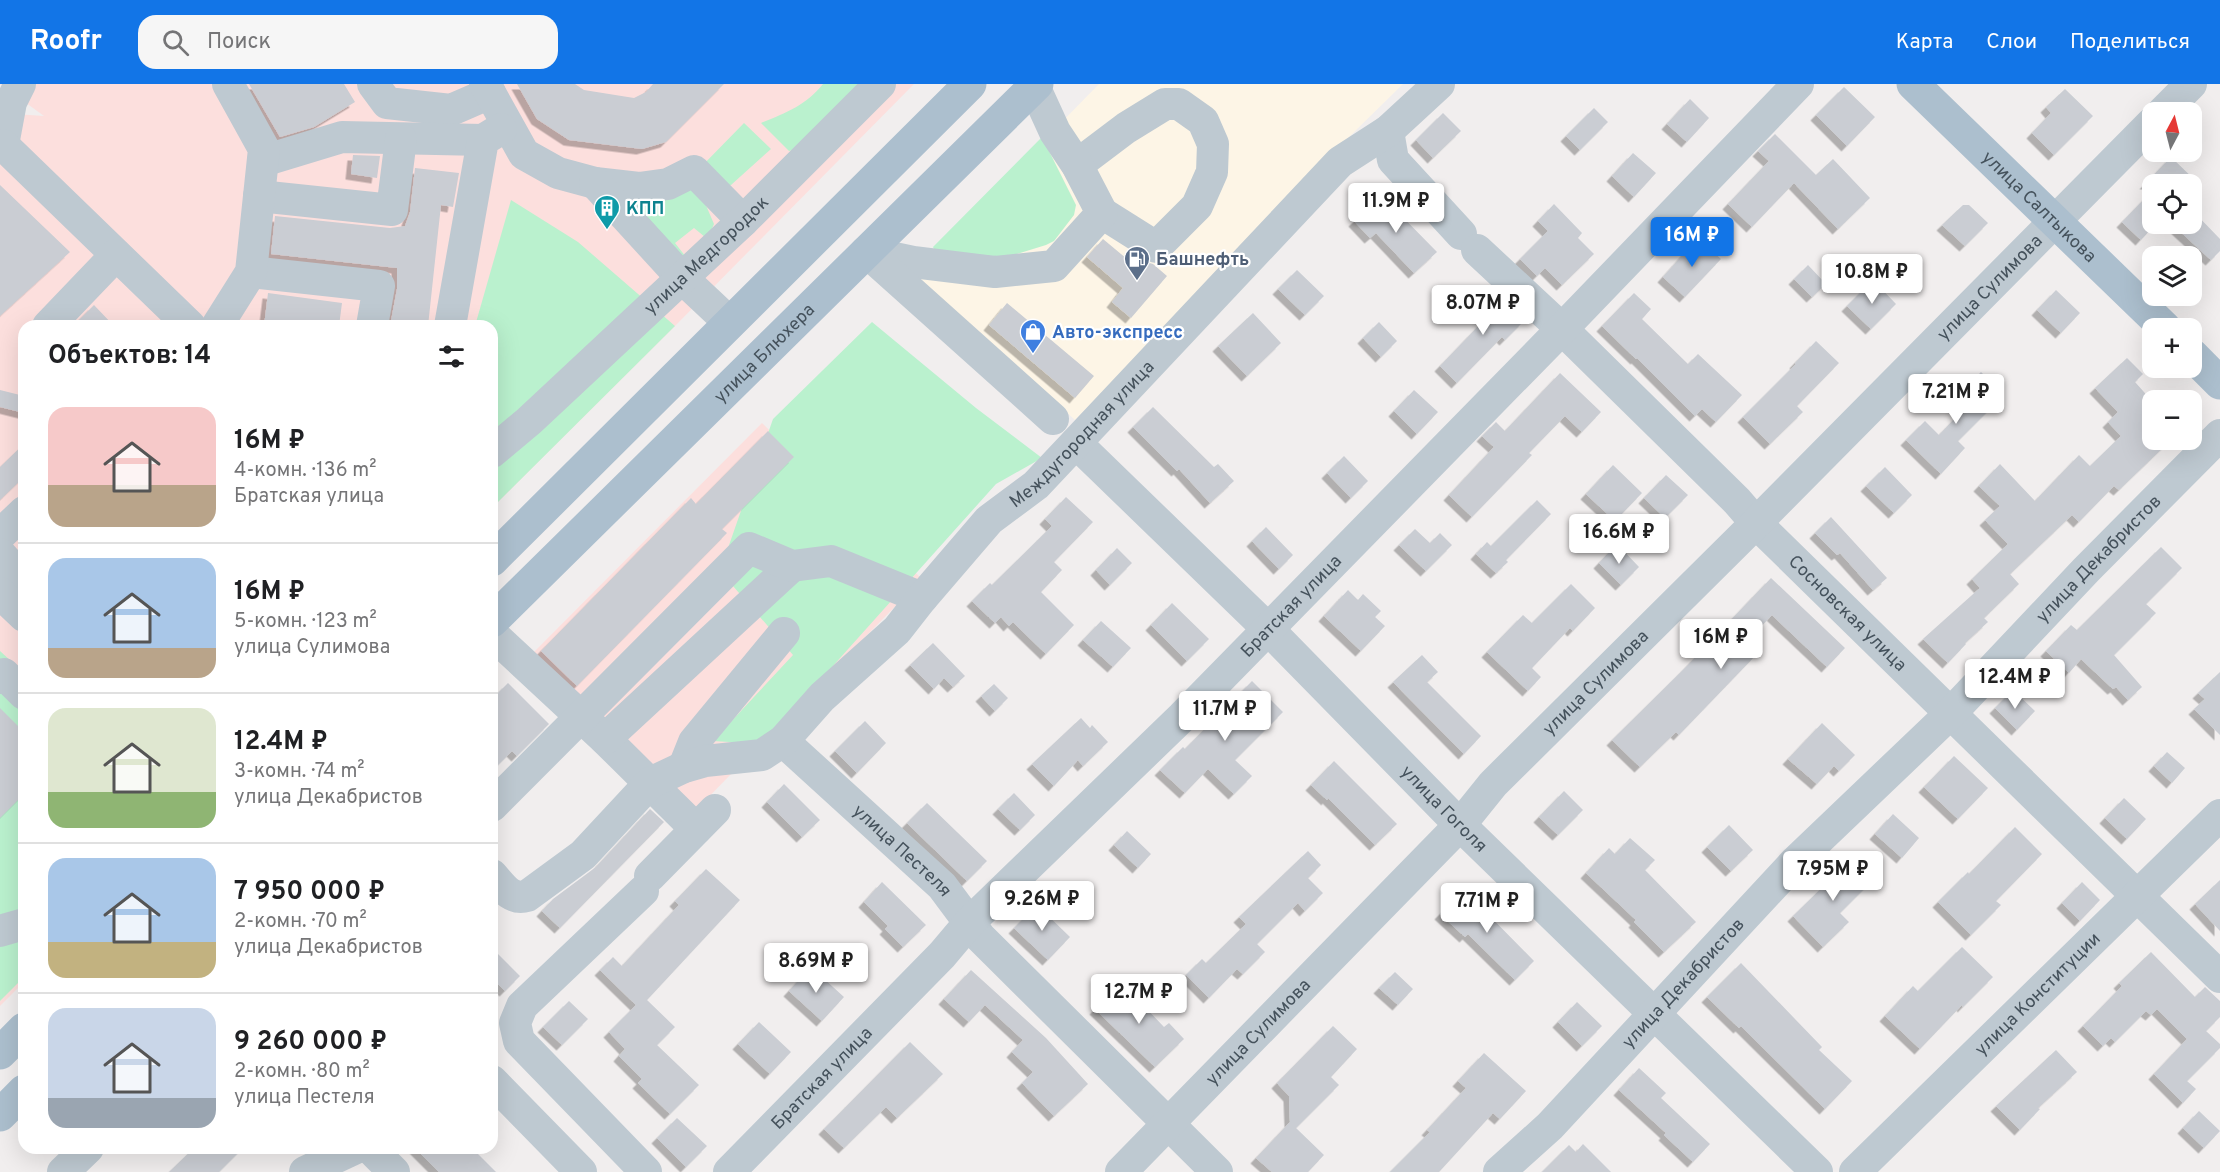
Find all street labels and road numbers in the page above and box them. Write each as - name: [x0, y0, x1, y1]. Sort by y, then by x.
- street label: улица Салтыкова: [1976, 147, 2101, 268]
- street label: улица Медгородок: [640, 192, 774, 320]
- street label: улица Сулимова: [1933, 230, 2048, 346]
- street label: улица Блюхера: [710, 299, 820, 409]
- street label: Междугородная улица: [1005, 356, 1160, 514]
- street label: улица Декабристов: [2032, 491, 2167, 629]
- street label: Братская улица: [1237, 551, 1347, 663]
- street label: Сосновская улица: [1783, 551, 1911, 677]
- street label: улица Сулимова: [1538, 626, 1654, 741]
- street label: улица Гоголя: [1395, 761, 1491, 858]
- street label: улица Пестеля: [847, 800, 956, 902]
- street label: улица Декабристов: [1618, 914, 1750, 1054]
- street label: улица Конституции: [1971, 928, 2106, 1061]
- street label: улица Сулимова: [1202, 974, 1316, 1091]
- street label: Братская улица: [767, 1023, 878, 1135]

